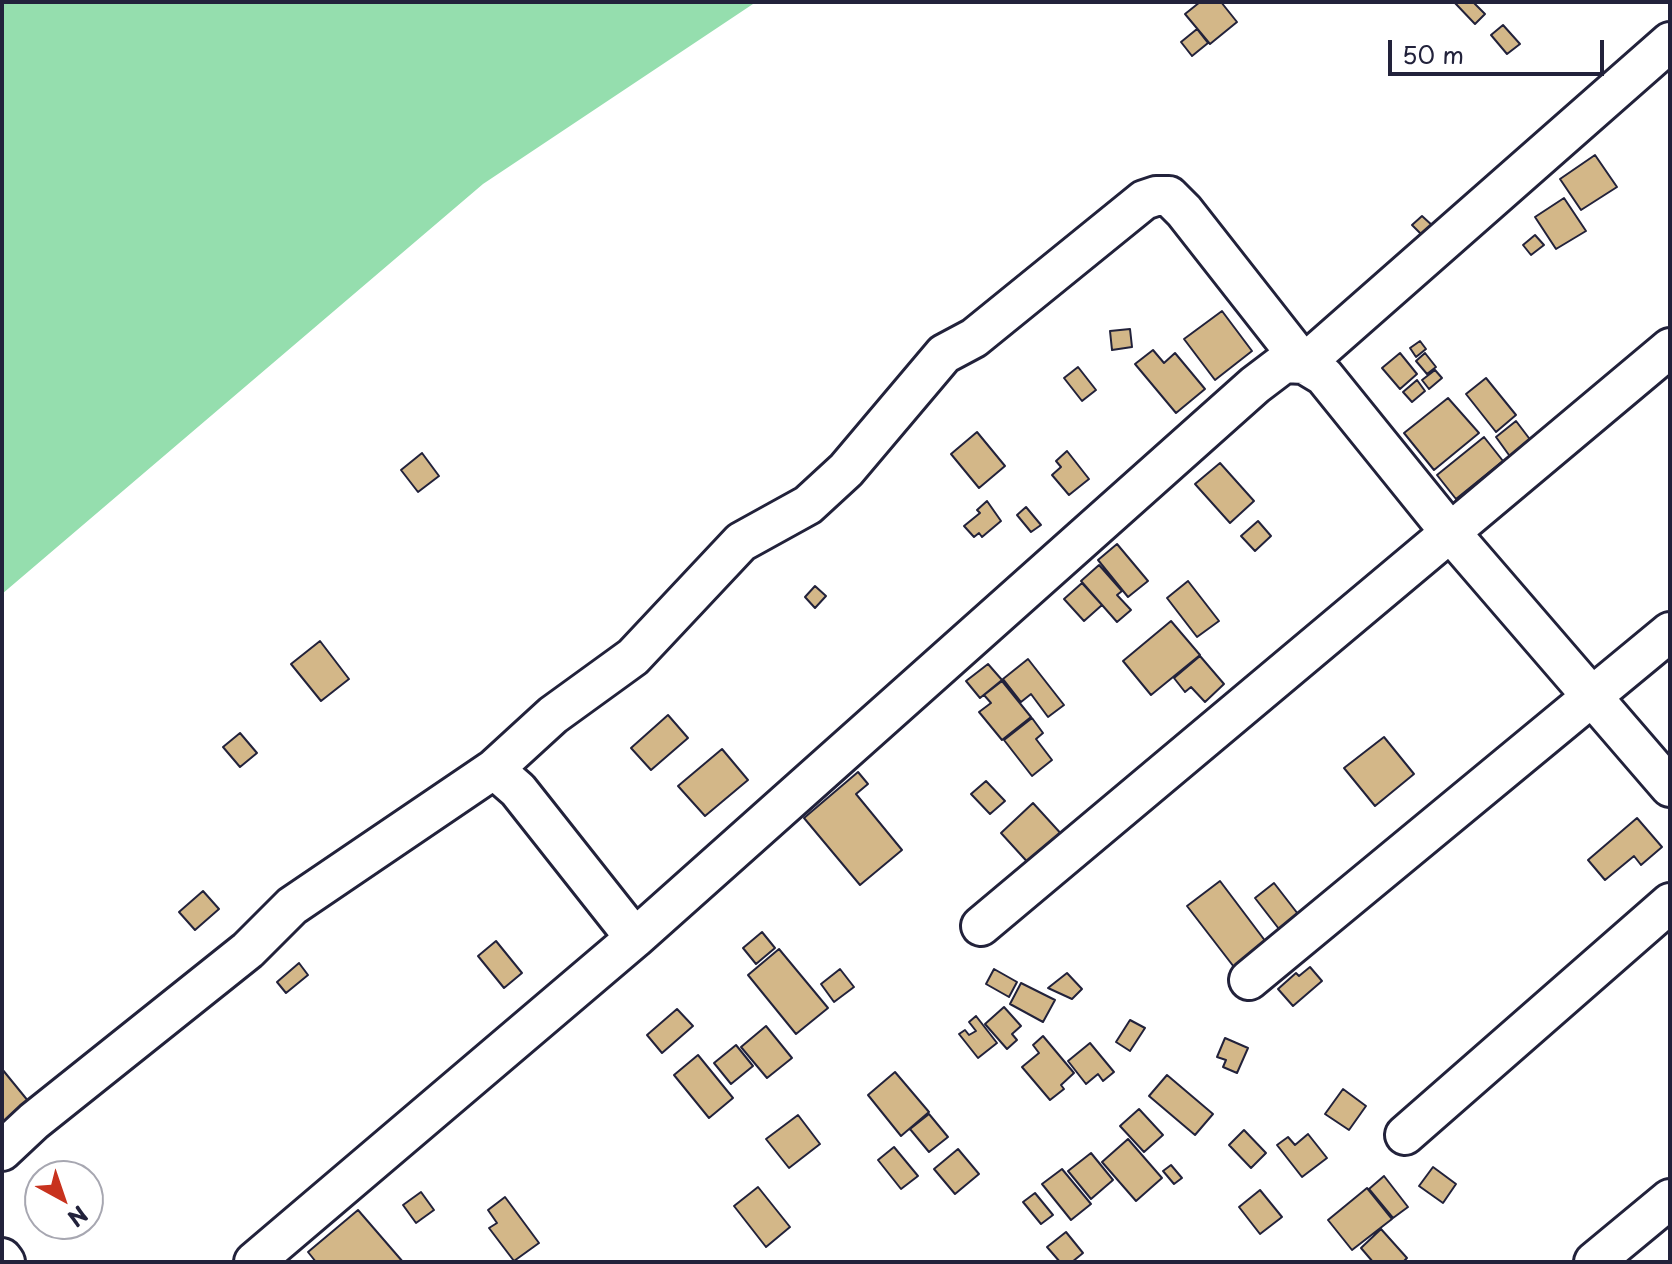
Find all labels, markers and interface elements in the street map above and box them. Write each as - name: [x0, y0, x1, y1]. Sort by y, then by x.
- scale bar: [1392, 24, 1608, 74]
- text: 50 m: [1402, 36, 1464, 72]
- north arrow: [24, 1160, 104, 1240]
- text: N: [61, 1199, 96, 1235]

